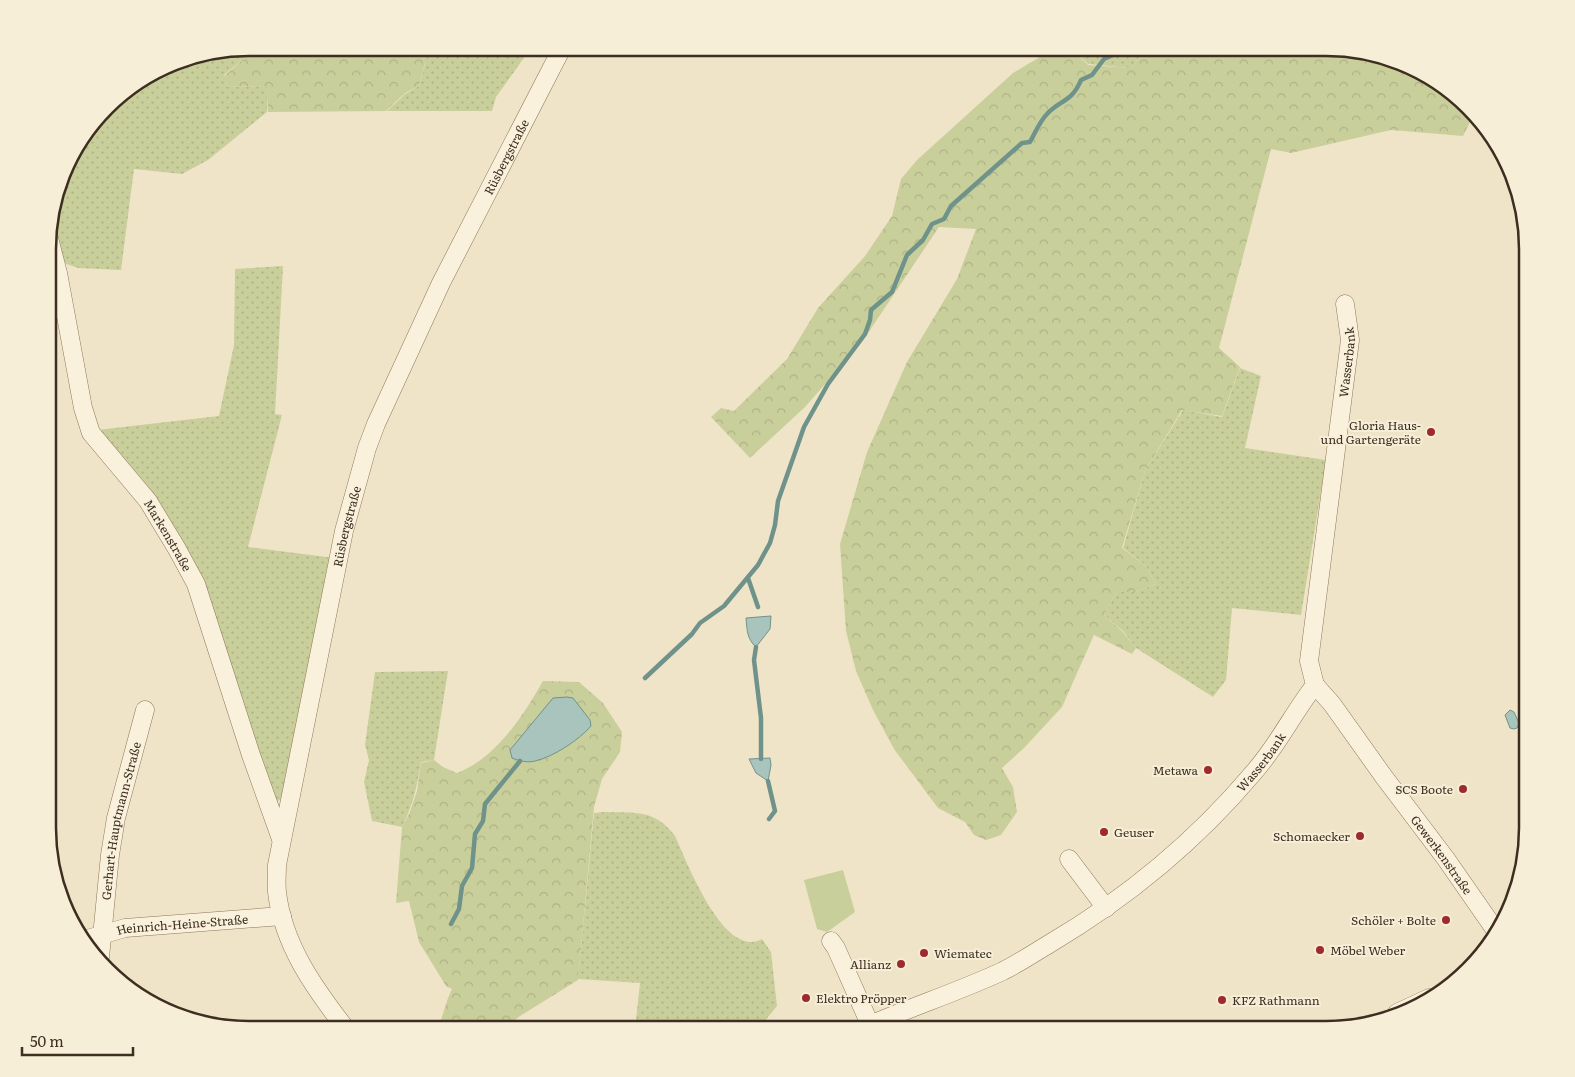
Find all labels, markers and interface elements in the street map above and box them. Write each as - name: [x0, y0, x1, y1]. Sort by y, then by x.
- street label: Rüsbergstraße: [479, 116, 533, 198]
- street label: Wasserbank: [1334, 325, 1359, 398]
- place label: Gloria Haus- und Gartengeräte: [1321, 416, 1421, 448]
- marker: Gloria Haus- und Gartengeräte: [1425, 426, 1437, 438]
- street label: Rüsbergstraße: [328, 484, 365, 569]
- street label: Markenstraße: [140, 495, 196, 574]
- street label: Wasserbank: [1232, 728, 1290, 795]
- street label: Gerhart-Hauptmann-Straße: [97, 740, 145, 901]
- place label: Metawa: [1153, 761, 1199, 779]
- marker: Metawa: [1202, 764, 1214, 776]
- place label: SCS Boote: [1395, 780, 1453, 798]
- marker: SCS Boote: [1457, 783, 1469, 795]
- street label: Gewerkenstraße: [1407, 811, 1477, 898]
- place label: Geuser: [1114, 823, 1154, 841]
- marker: Geuser: [1098, 826, 1110, 838]
- place label: Schomaecker: [1273, 827, 1350, 845]
- marker: Schomaecker: [1354, 830, 1366, 842]
- street label: Heinrich-Heine-Straße: [114, 910, 249, 939]
- place label: Schöler + Bolte: [1351, 911, 1436, 929]
- marker: Schöler + Bolte: [1440, 914, 1452, 926]
- place label: Möbel Weber: [1330, 941, 1406, 959]
- place label: Wiematec: [934, 944, 992, 962]
- marker: Möbel Weber: [1314, 944, 1326, 956]
- marker: Wiematec: [918, 947, 930, 959]
- place label: Allianz: [850, 955, 891, 973]
- marker: Allianz: [895, 958, 907, 970]
- place label: Elektro Pröpper: [816, 989, 907, 1007]
- place label: KFZ Rathmann: [1232, 991, 1320, 1009]
- marker: Elektro Pröpper: [800, 992, 812, 1004]
- marker: KFZ Rathmann: [1216, 994, 1228, 1006]
- scale bar: [22, 1024, 134, 1056]
- text: 50 m: [30, 1029, 64, 1052]

